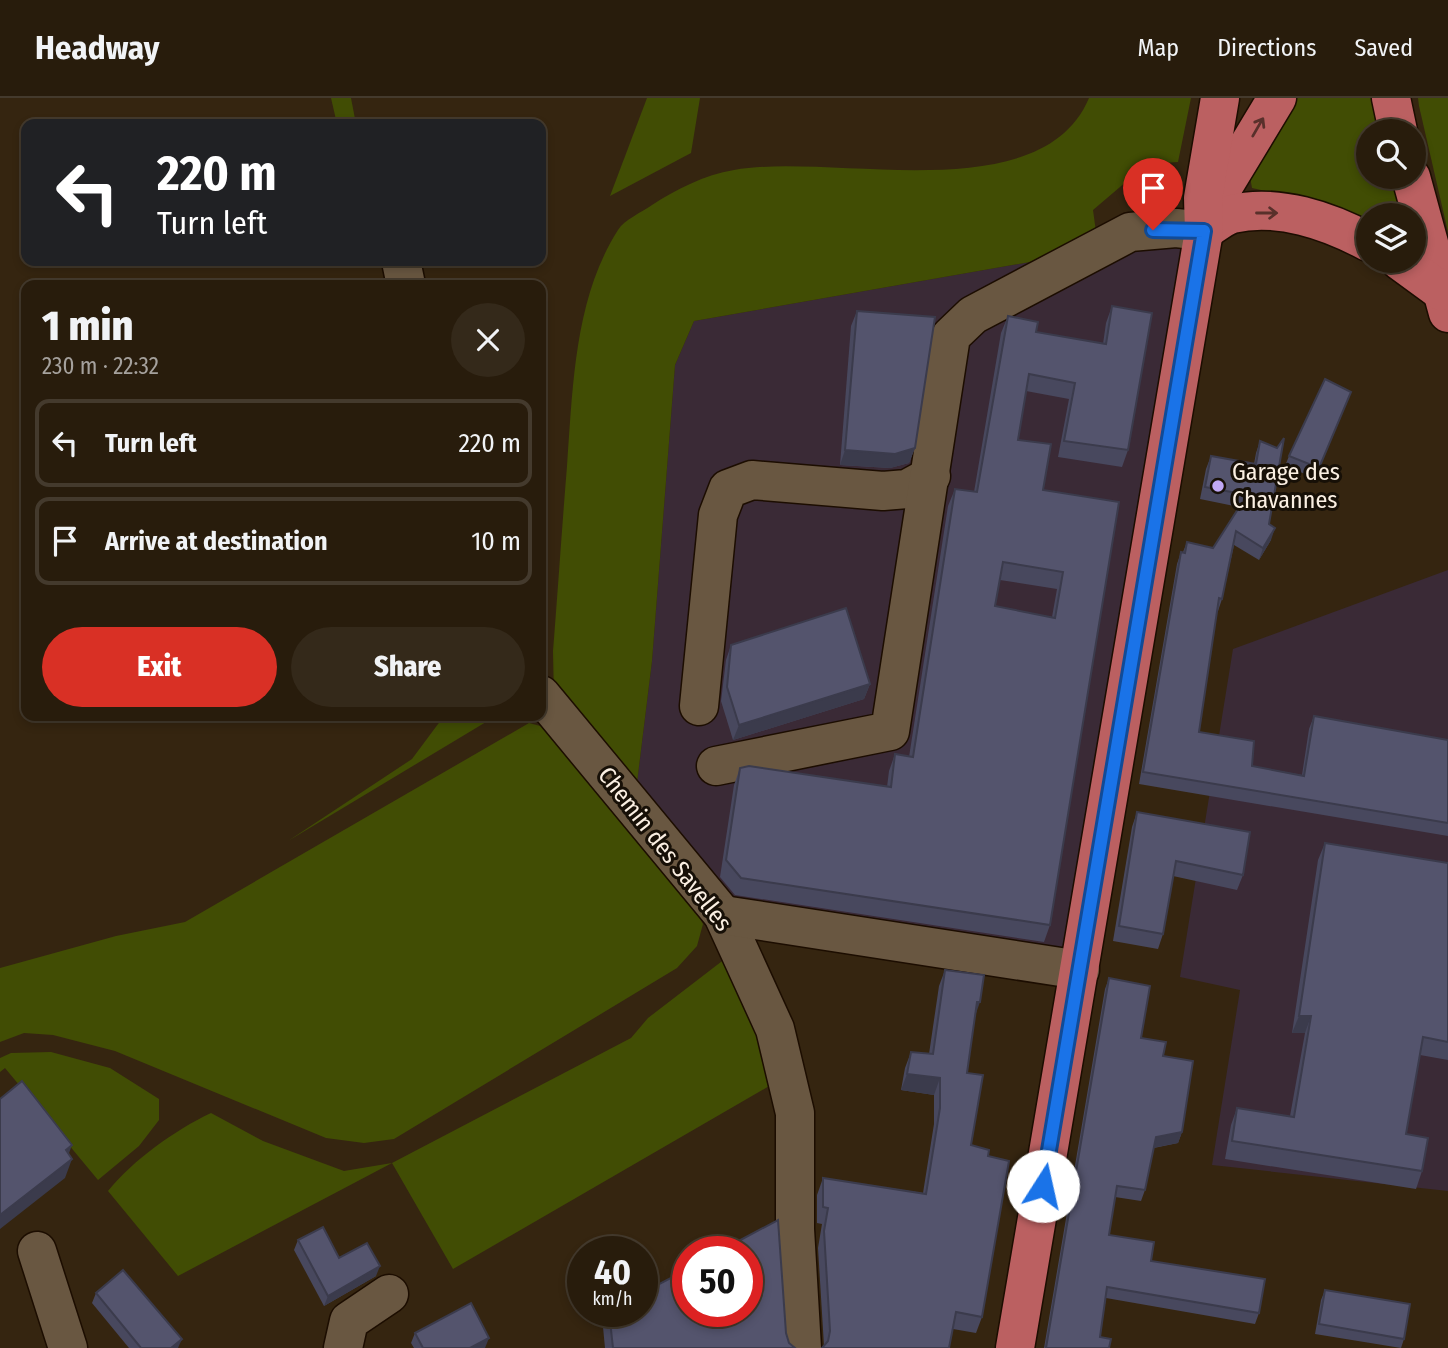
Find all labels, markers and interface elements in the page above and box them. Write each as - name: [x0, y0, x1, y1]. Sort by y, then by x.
- text: Headway: [35, 28, 159, 68]
- text: Map: [1138, 34, 1179, 62]
- text: Directions: [1217, 34, 1316, 62]
- text: Saved: [1354, 34, 1413, 62]
- one-way arrow: [1251, 118, 1265, 138]
- map controls: [1356, 119, 1426, 273]
- button: search: [1356, 119, 1426, 189]
- text: 220 m: [157, 144, 277, 203]
- icon: left: [42, 147, 133, 238]
- pin: [1123, 158, 1183, 230]
- icon: arrive: [1134, 169, 1172, 207]
- button: layers: [1356, 203, 1426, 273]
- text: Turn left: [157, 204, 267, 242]
- one-way arrow: [1255, 206, 1278, 220]
- text: 1 min: [42, 301, 133, 351]
- button: close: [451, 303, 525, 377]
- text: 230 m · 22:32: [42, 352, 159, 380]
- icon: left: [46, 424, 84, 462]
- text: Turn left: [105, 428, 197, 459]
- text: 220 m: [458, 428, 521, 459]
- place label: Garage des Chavannes: [1232, 458, 1340, 514]
- marker: Garage des Chavannes: [1210, 478, 1226, 494]
- icon: arrive: [46, 522, 84, 560]
- text: Arrive at destination: [105, 526, 328, 557]
- text: 10 m: [471, 526, 521, 557]
- button: Exit: [42, 627, 277, 707]
- button: Share: [291, 627, 525, 707]
- street label: Chemin des Savelles: [592, 761, 738, 937]
- position arrow: [1006, 1149, 1080, 1223]
- speed limit sign: 50: [672, 1236, 763, 1327]
- text: 40: [594, 1251, 631, 1293]
- text: km/h: [592, 1288, 633, 1310]

